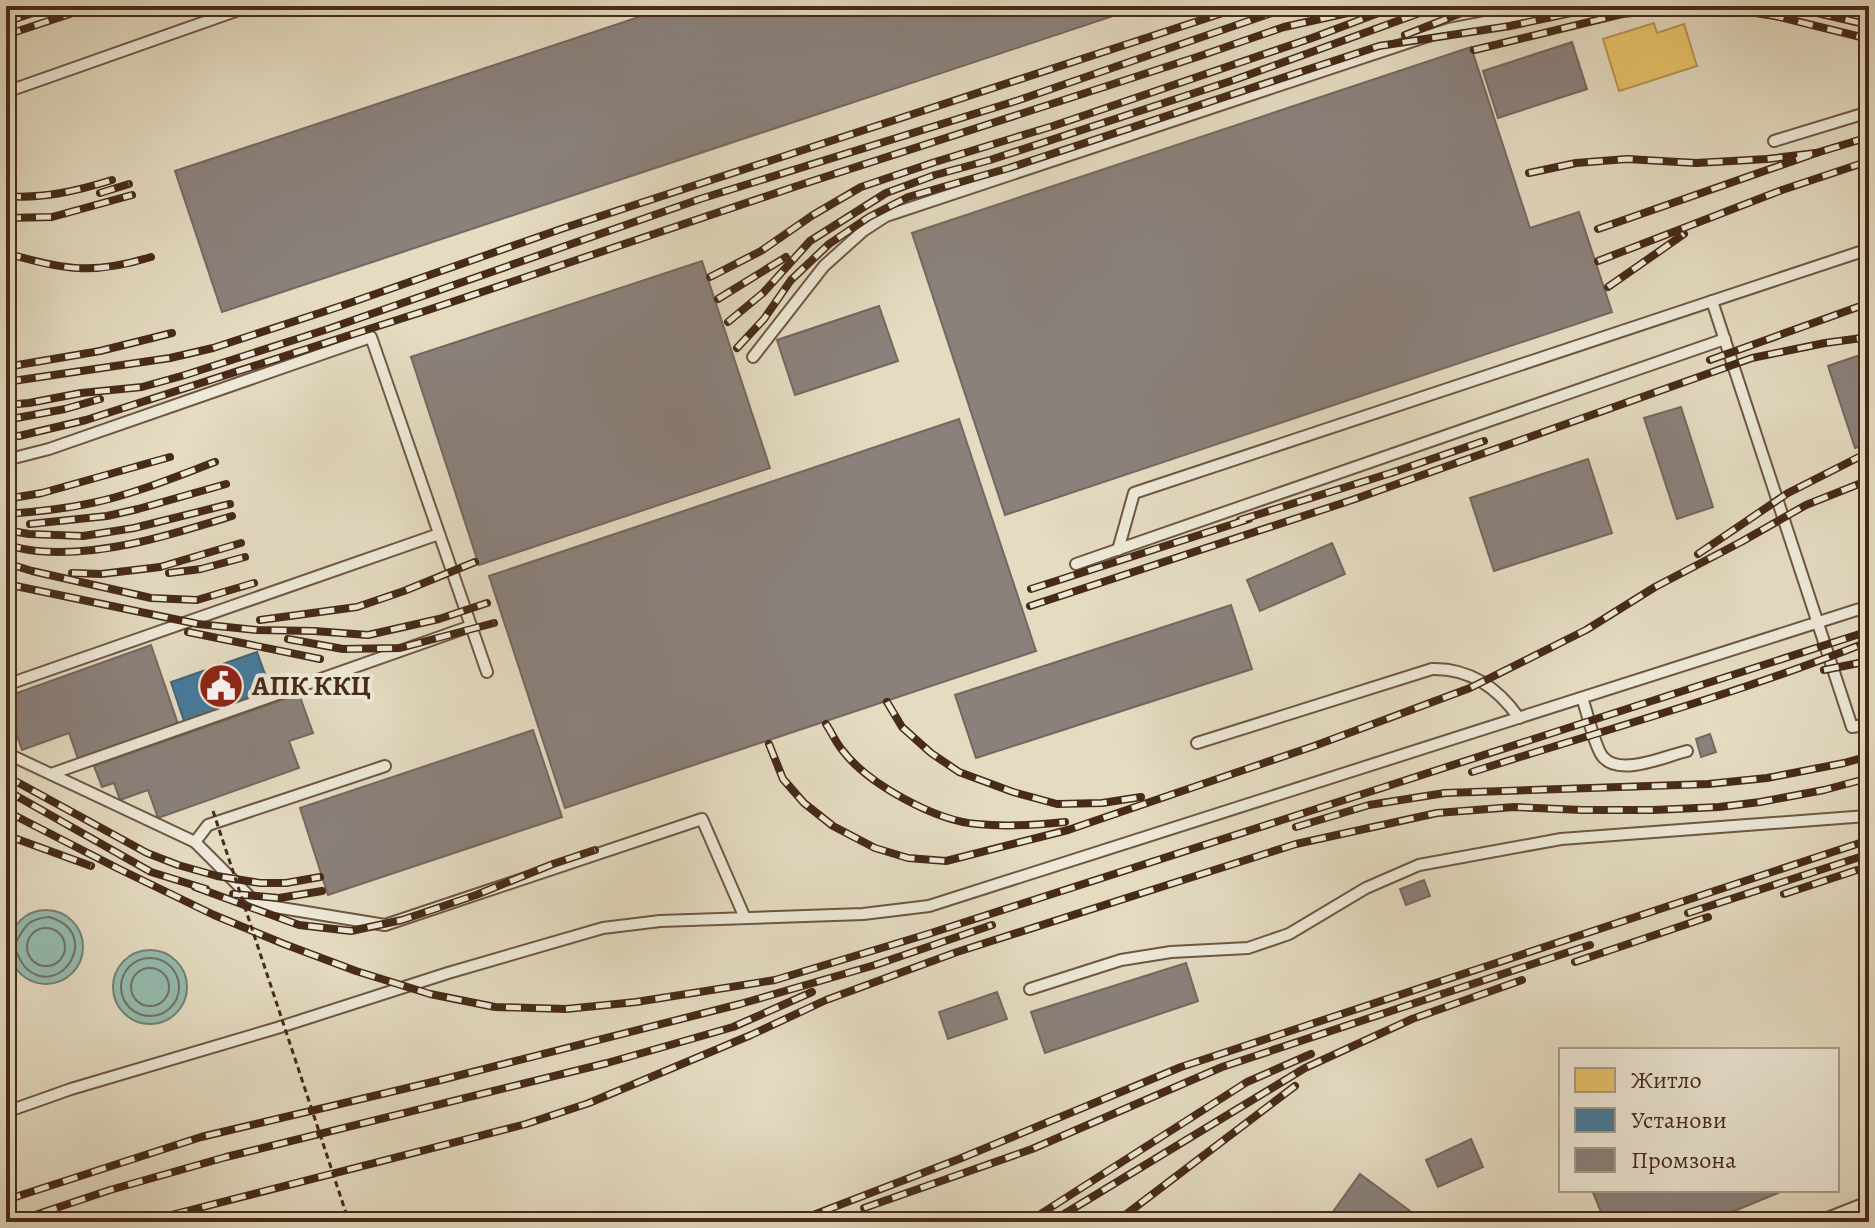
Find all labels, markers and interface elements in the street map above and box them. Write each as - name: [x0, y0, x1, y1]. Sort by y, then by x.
- public building icon: АПК ККЦ: [197, 662, 245, 710]
- place label: АПК ККЦ: [251, 667, 371, 705]
- legend: [1559, 1048, 1839, 1192]
- text: Житло: [1631, 1064, 1702, 1096]
- text: Установи: [1631, 1104, 1727, 1136]
- text: Промзона: [1631, 1144, 1736, 1176]

